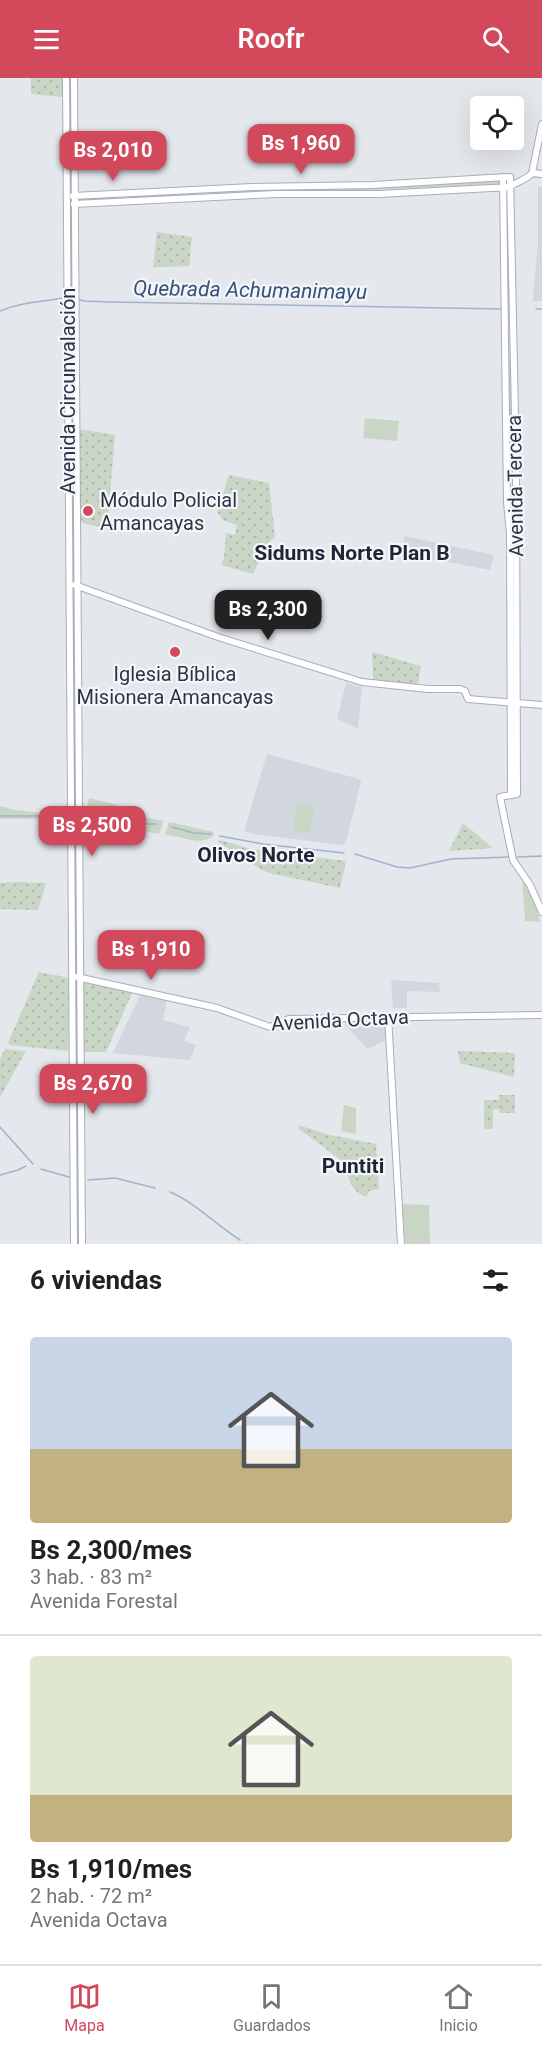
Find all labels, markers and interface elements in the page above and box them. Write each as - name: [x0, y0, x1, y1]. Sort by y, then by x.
- icon: menu: [30, 23, 63, 56]
- text: Roofr: [237, 23, 305, 55]
- icon: search: [479, 23, 512, 56]
- map controls: [470, 96, 524, 150]
- button: locate: [470, 96, 524, 150]
- pin: Bs 1,960: [239, 124, 363, 175]
- pin: Bs 2,010: [51, 131, 175, 182]
- text: Bs 1,960: [262, 131, 340, 155]
- text: Bs 2,010: [74, 138, 152, 162]
- water label: Quebrada Achumanimayu: [133, 276, 367, 304]
- street label: Avenida Circunvalación: [56, 288, 80, 494]
- street label: Avenida Tercera: [502, 415, 528, 557]
- place label: Módulo Policial Amancayas: [100, 488, 237, 535]
- marker: Módulo Policial Amancayas: [81, 504, 95, 518]
- district label: Sidums Norte Plan B: [254, 541, 450, 565]
- pin: Bs 2,300: [206, 590, 330, 641]
- text: Bs 2,300: [229, 597, 307, 621]
- marker: Iglesia Bíblica Misionera Amancayas: [168, 645, 182, 659]
- place label: Iglesia Bíblica Misionera Amancayas: [76, 662, 274, 709]
- pin: Bs 2,500: [30, 806, 154, 857]
- text: Bs 2,500: [53, 813, 131, 837]
- district label: Olivos Norte: [197, 843, 315, 867]
- pin: Bs 1,910: [89, 930, 213, 981]
- text: Bs 1,910: [112, 937, 190, 961]
- street label: Avenida Octava: [271, 1004, 409, 1036]
- pin: Bs 2,670: [31, 1064, 155, 1115]
- text: Bs 2,670: [54, 1071, 132, 1095]
- district label: Puntiti: [322, 1154, 384, 1178]
- icon: filters: [479, 1264, 512, 1297]
- text: 6 viviendas: [30, 1265, 162, 1295]
- icon: home: [217, 1376, 325, 1484]
- text: Bs 2,300/mes: [30, 1535, 192, 1565]
- text: 3 hab. · 83 m²: [30, 1565, 152, 1589]
- text: Avenida Forestal: [30, 1589, 178, 1613]
- icon: home: [217, 1695, 325, 1803]
- text: Bs 1,910/mes: [30, 1854, 192, 1884]
- text: 2 hab. · 72 m²: [30, 1884, 152, 1908]
- text: Avenida Octava: [30, 1908, 168, 1932]
- tab: Mapa: [64, 1980, 105, 2035]
- tab: Guardados: [233, 1980, 311, 2035]
- tab: Inicio: [439, 1980, 478, 2035]

